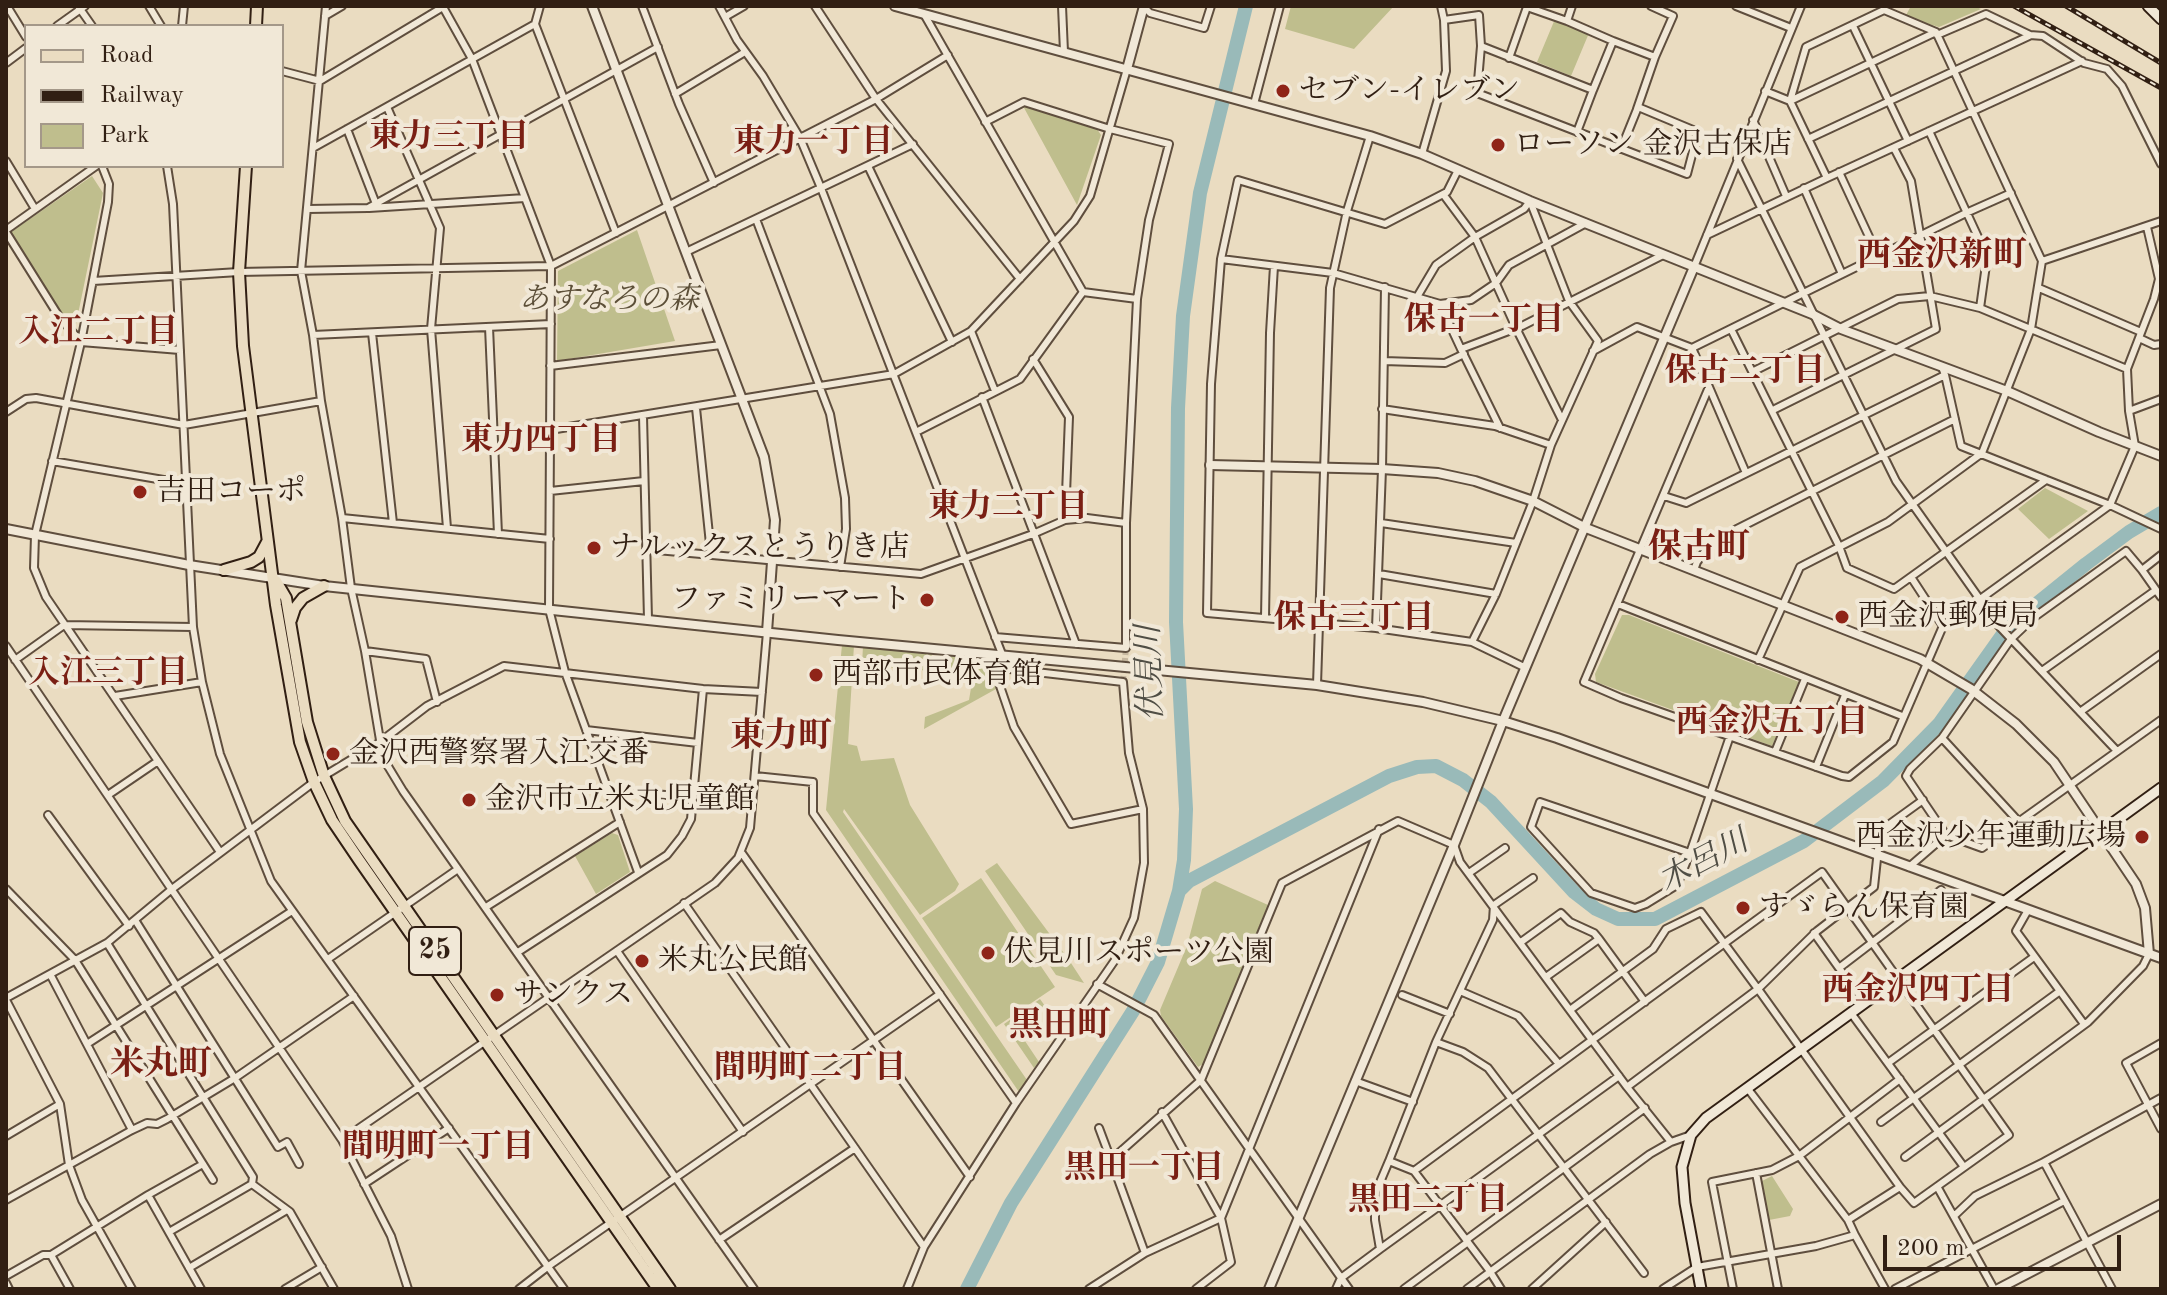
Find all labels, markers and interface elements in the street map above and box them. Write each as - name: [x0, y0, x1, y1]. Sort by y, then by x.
- legend: [24, 24, 284, 168]
- text: Road: [100, 44, 153, 68]
- place label: セブン-イレブン: [1299, 73, 1520, 109]
- marker: セブン-イレブン: [1274, 82, 1292, 100]
- text: Railway: [100, 84, 184, 108]
- district label: 東力三丁目: [369, 119, 529, 157]
- text: Park: [100, 124, 149, 148]
- district label: 東力一丁目: [733, 124, 893, 162]
- place label: ローソン 金沢古保店: [1514, 127, 1792, 163]
- marker: ローソン 金沢古保店: [1489, 136, 1507, 154]
- district label: 西金沢新町: [1857, 236, 2027, 276]
- park label: あすなろの森: [519, 282, 699, 318]
- district label: 保古一丁目: [1404, 302, 1564, 340]
- district label: 入江二丁目: [18, 314, 178, 352]
- district label: 保古二丁目: [1665, 353, 1825, 391]
- district label: 東力四丁目: [461, 422, 621, 460]
- place label: 吉田コーポ: [156, 474, 306, 510]
- marker: 吉田コーポ: [131, 483, 149, 501]
- district label: 東力二丁目: [928, 489, 1088, 527]
- district label: 保古町: [1648, 528, 1750, 568]
- place label: ナルックスとうりき店: [610, 530, 910, 566]
- marker: ナルックスとうりき店: [585, 539, 603, 557]
- place label: ファミリーマート: [671, 582, 911, 618]
- marker: ファミリーマート: [918, 591, 936, 609]
- place label: 西金沢郵便局: [1858, 599, 2038, 635]
- district label: 保古三丁目: [1274, 600, 1434, 638]
- marker: 西金沢郵便局: [1833, 608, 1851, 626]
- water label: 伏見川: [1130, 624, 1172, 722]
- district label: 入江三丁目: [28, 655, 188, 693]
- place label: 西部市民体育館: [832, 657, 1042, 693]
- marker: 西部市民体育館: [807, 666, 825, 684]
- district label: 西金沢五丁目: [1676, 704, 1868, 742]
- district label: 東力町: [730, 717, 832, 757]
- place label: 金沢西警察署入江交番: [349, 736, 649, 772]
- marker: 金沢西警察署入江交番: [324, 745, 342, 763]
- place label: 金沢市立米丸児童館: [485, 782, 755, 818]
- marker: 金沢市立米丸児童館: [460, 791, 478, 809]
- place label: 西金沢少年運動広場: [1856, 819, 2126, 855]
- water label: 木呂川: [1653, 823, 1755, 901]
- marker: 西金沢少年運動広場: [2133, 828, 2151, 846]
- place label: すゞらん保育園: [1759, 890, 1969, 926]
- marker: すゞらん保育園: [1734, 899, 1752, 917]
- road number: 25: [409, 927, 461, 975]
- place label: 伏見川スポーツ公園: [1004, 935, 1274, 971]
- place label: 米丸公民館: [658, 943, 808, 979]
- marker: 伏見川スポーツ公園: [979, 944, 997, 962]
- marker: 米丸公民館: [633, 952, 651, 970]
- district label: 西金沢四丁目: [1822, 972, 2014, 1010]
- place label: サンクス: [513, 977, 633, 1013]
- marker: サンクス: [488, 986, 506, 1004]
- district label: 黒田町: [1009, 1006, 1111, 1046]
- district label: 米丸町: [110, 1045, 212, 1085]
- district label: 間明町二丁目: [714, 1050, 906, 1088]
- district label: 間明町一丁目: [342, 1129, 534, 1167]
- district label: 黒田一丁目: [1064, 1150, 1224, 1188]
- district label: 黒田二丁目: [1348, 1182, 1508, 1220]
- scale bar: [1887, 1219, 2125, 1269]
- text: 200 m: [1897, 1237, 1965, 1261]

